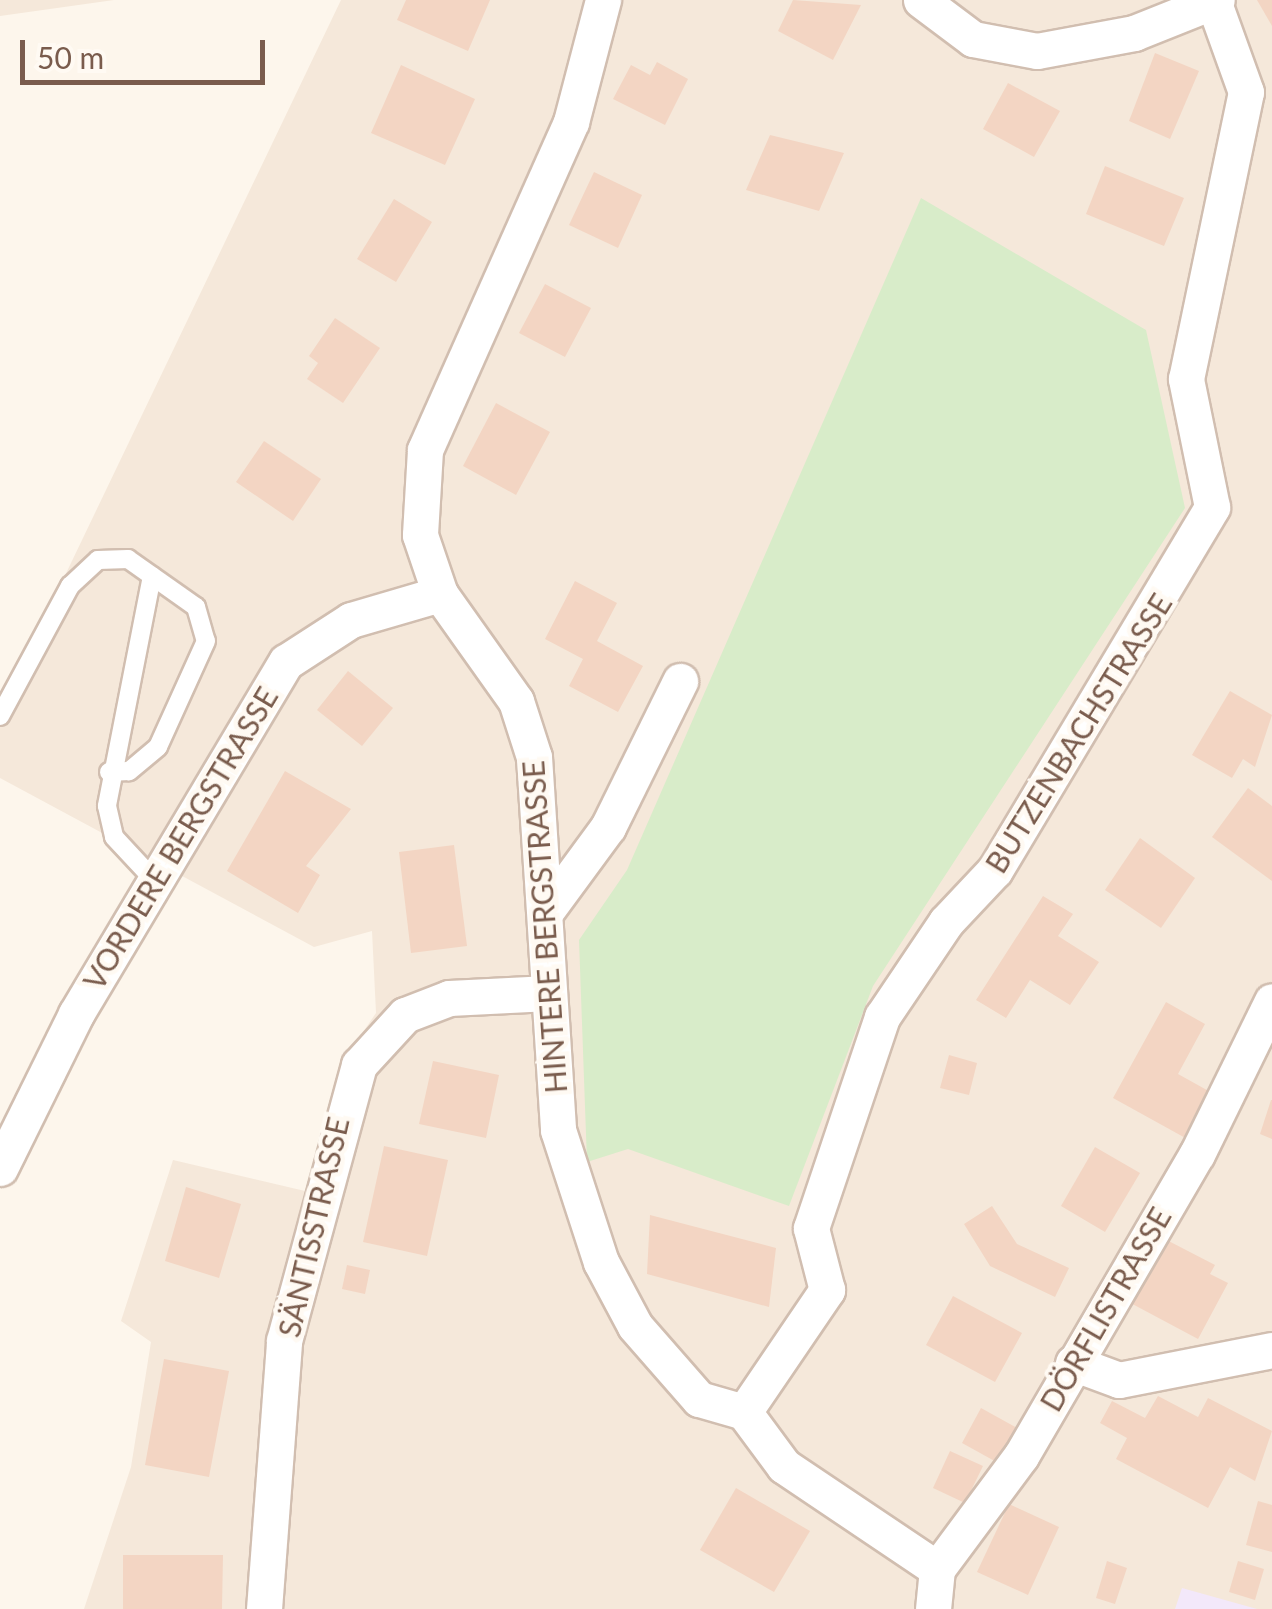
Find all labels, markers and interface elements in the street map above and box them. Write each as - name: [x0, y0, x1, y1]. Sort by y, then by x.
- scale bar: [25, 20, 270, 82]
- text: 50 m: [37, 39, 104, 75]
- street label: BUTZENBACHSTRASSE: [977, 587, 1179, 879]
- street label: VORDERE BERGSTRASSE: [75, 680, 285, 996]
- street label: HINTERE BERGSTRASSE: [514, 760, 574, 1094]
- street label: SÄNTISSTRASSE: [270, 1114, 356, 1340]
- street label: DÖRFLISTRASSE: [1032, 1201, 1178, 1417]

